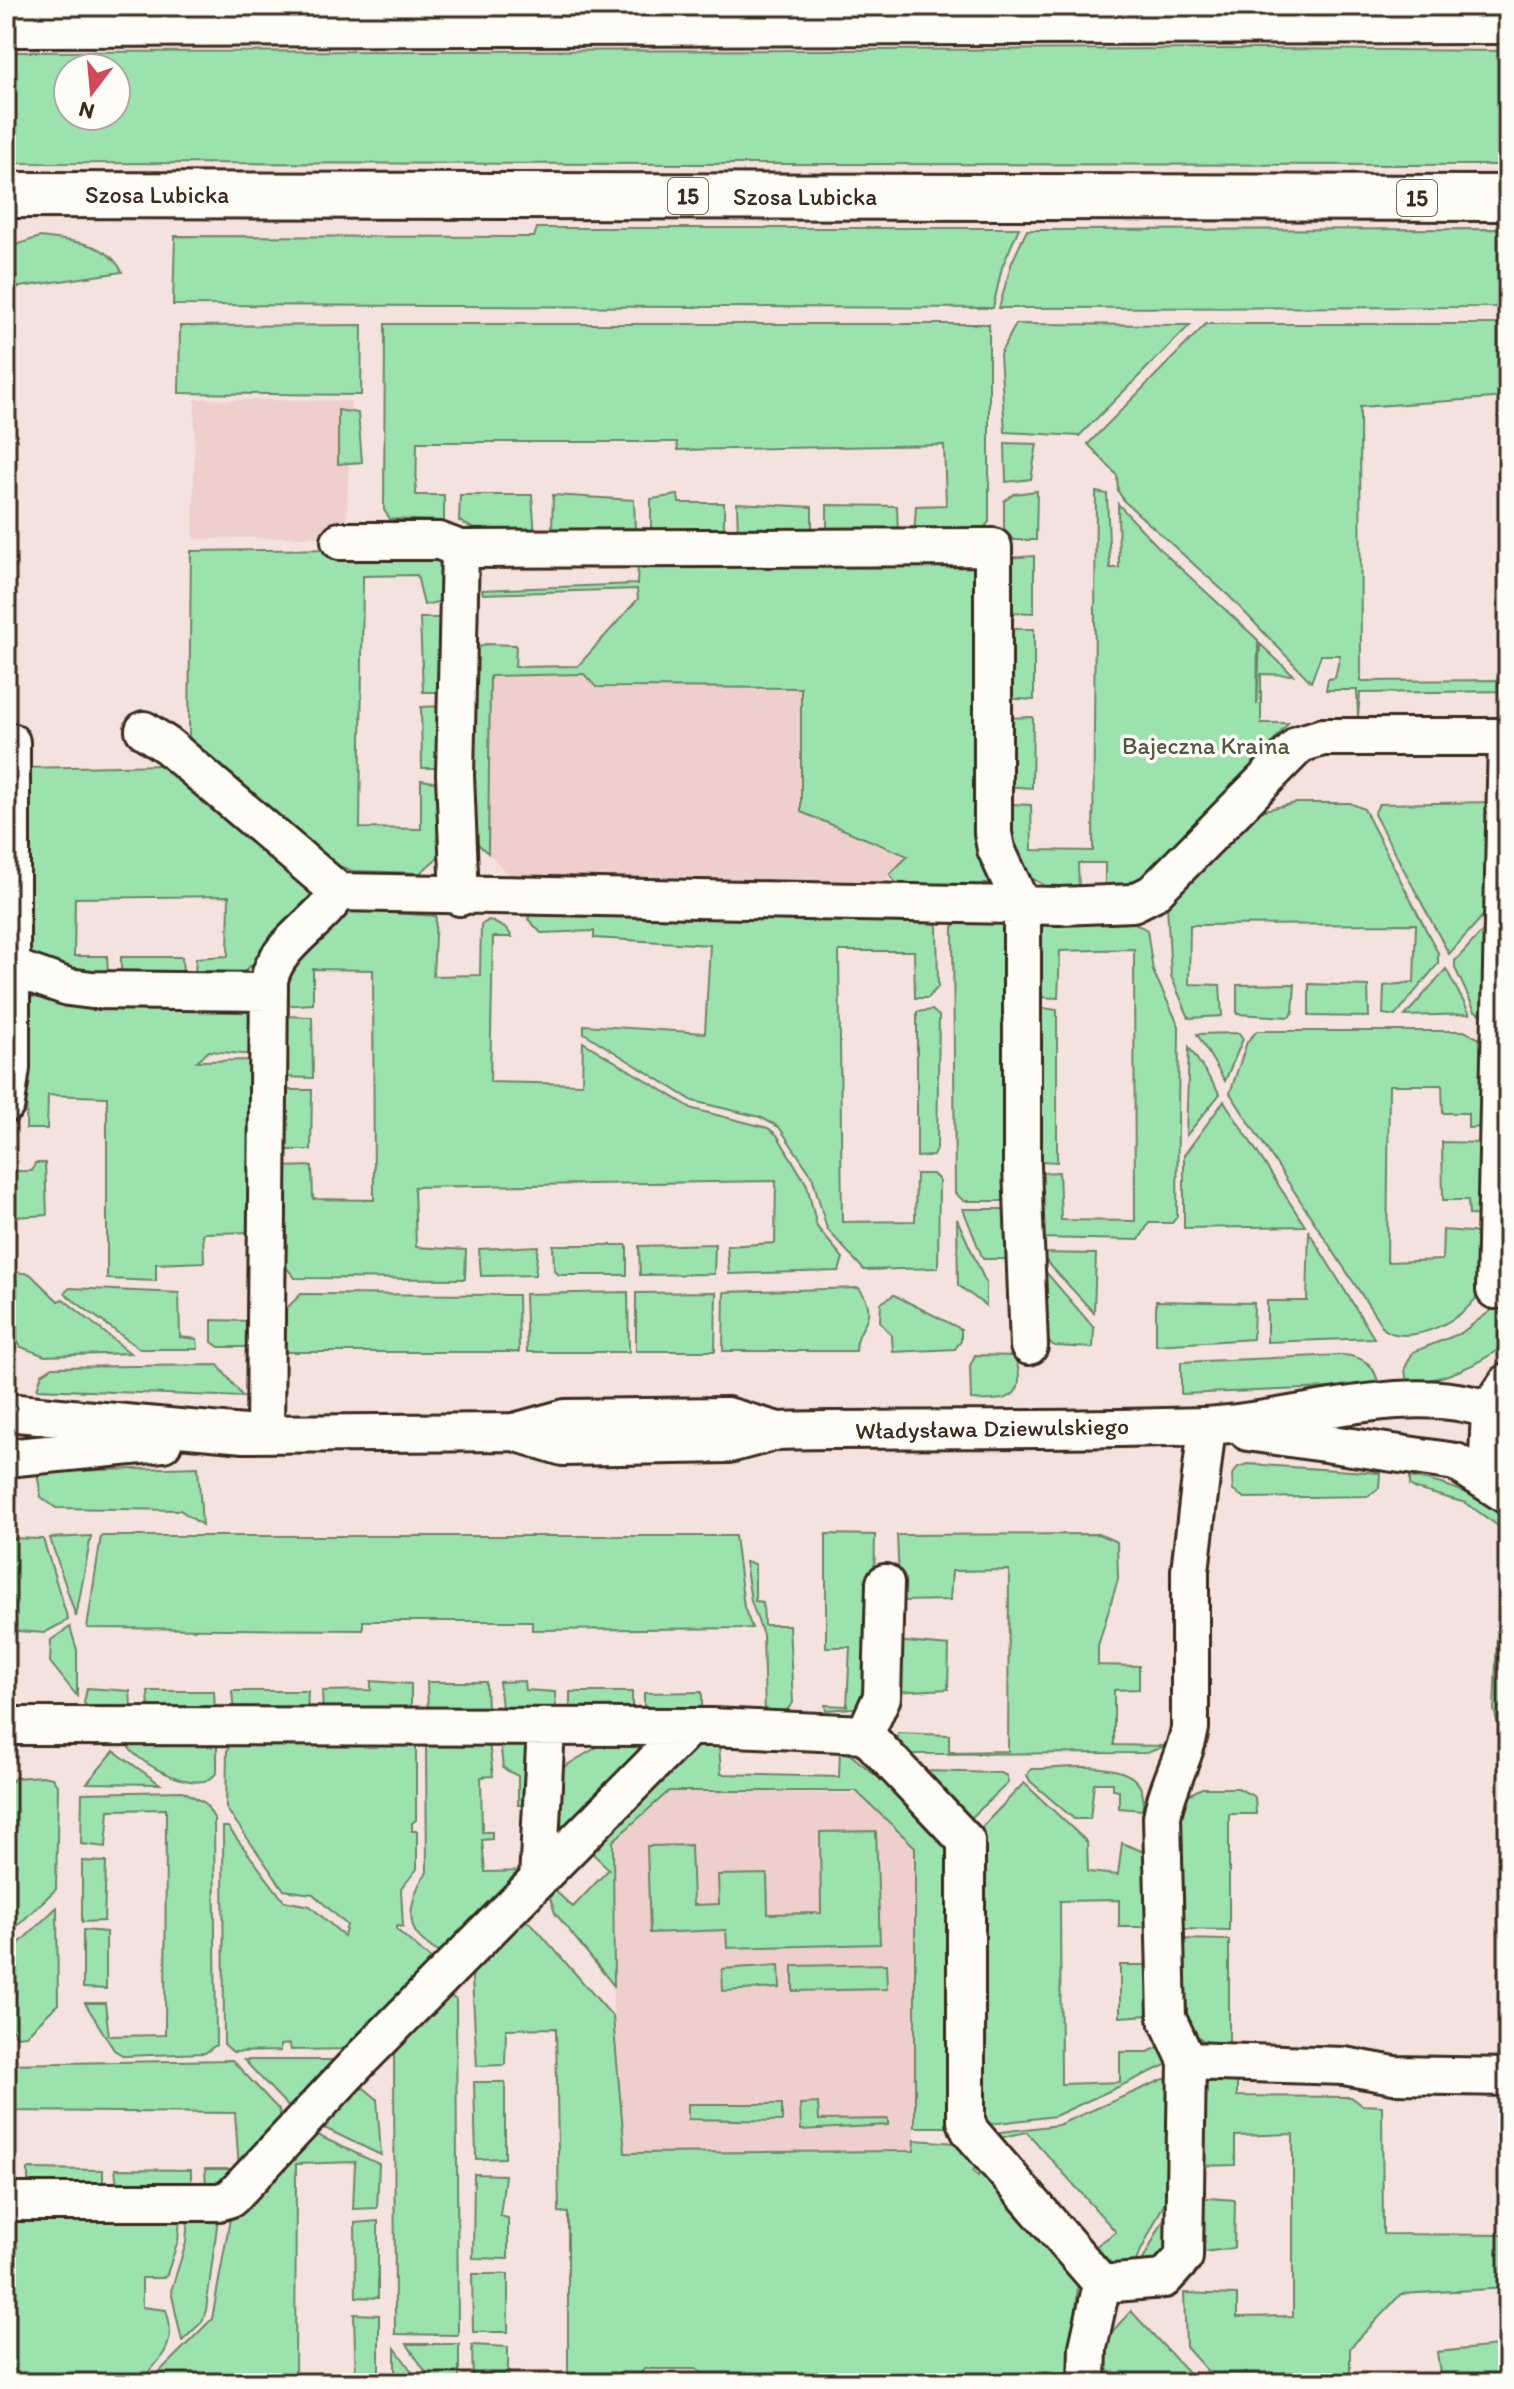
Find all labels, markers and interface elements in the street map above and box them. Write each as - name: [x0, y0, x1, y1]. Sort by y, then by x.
- north arrow: [52, 52, 132, 132]
- text: N: [76, 96, 97, 126]
- road number: 15: [668, 178, 708, 214]
- street label: Szosa Lubicka: [85, 180, 229, 209]
- road number: 15: [1397, 180, 1437, 216]
- street label: Szosa Lubicka: [733, 182, 877, 211]
- park label: Bajeczna Kraina: [1122, 731, 1290, 760]
- street label: Władysława Dziewulskiego: [855, 1411, 1129, 1445]

